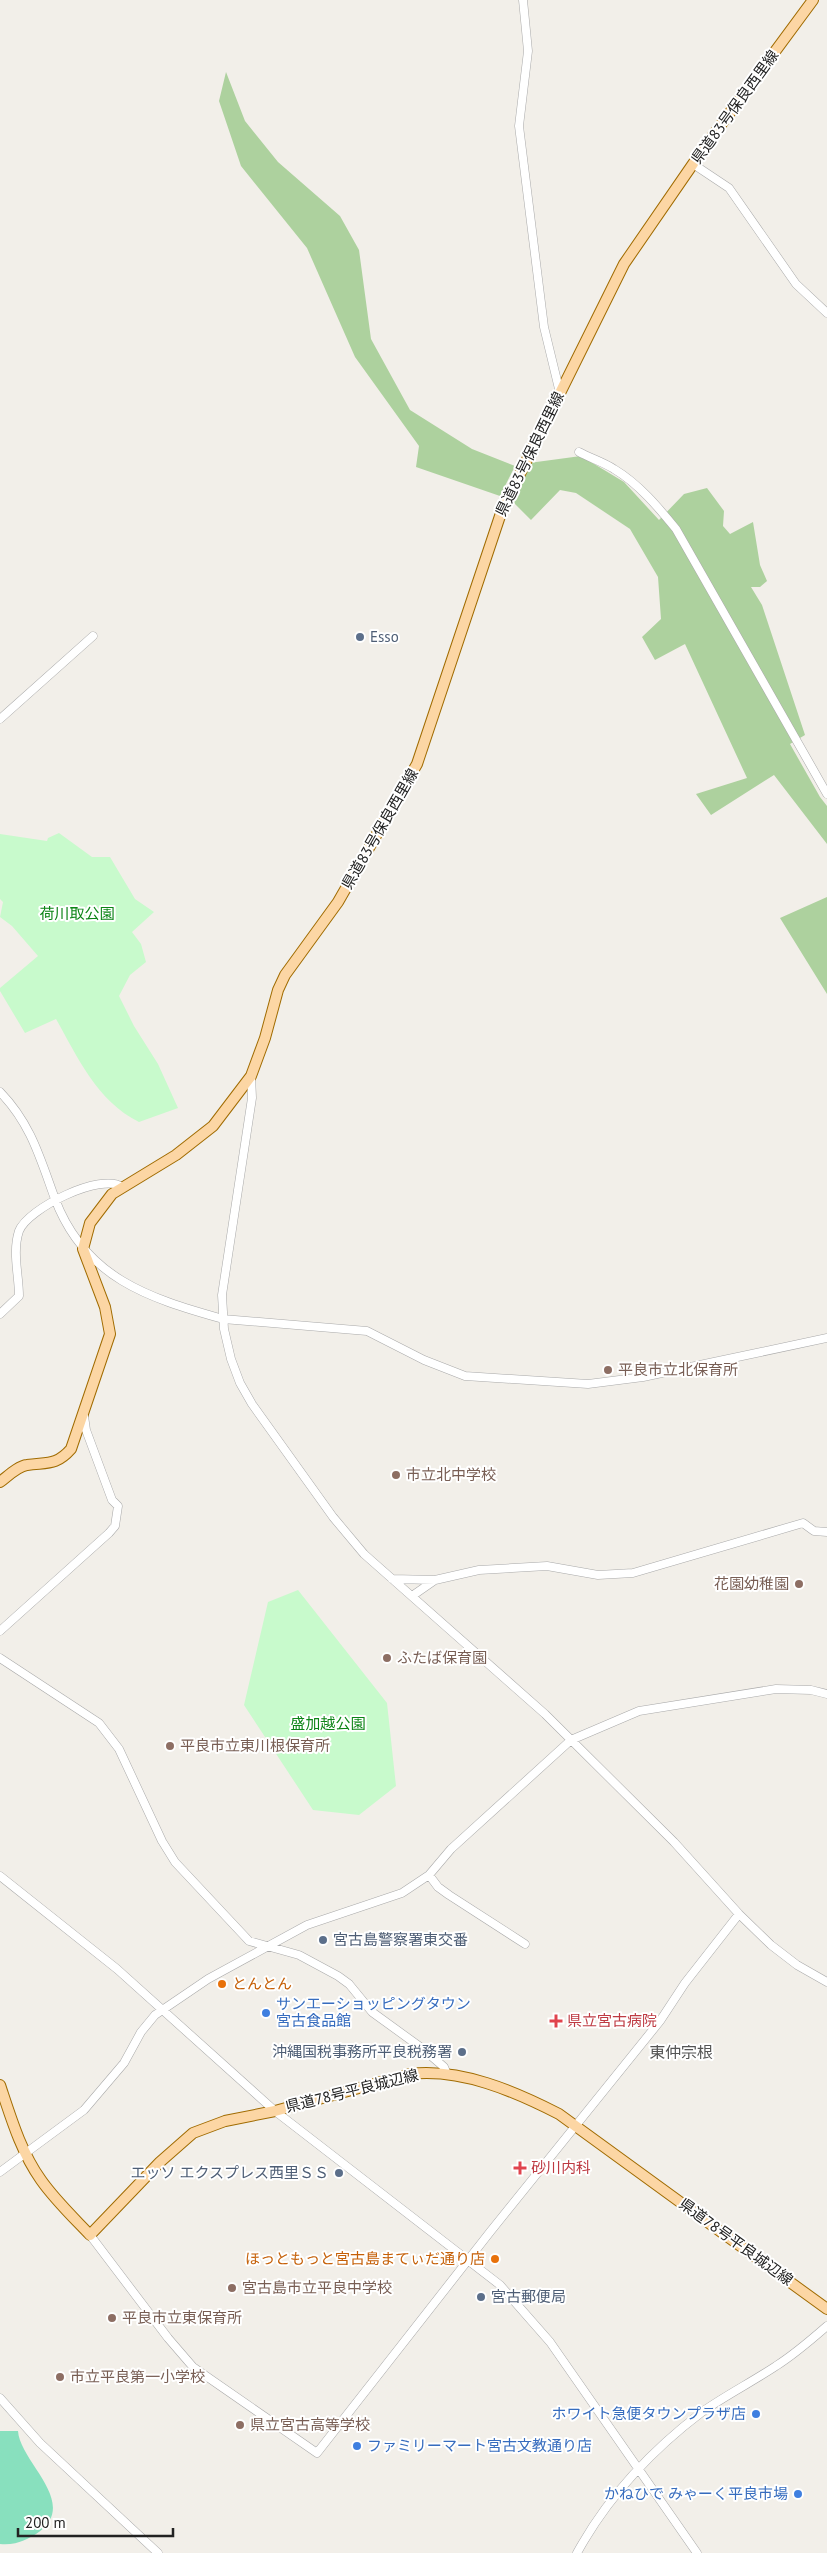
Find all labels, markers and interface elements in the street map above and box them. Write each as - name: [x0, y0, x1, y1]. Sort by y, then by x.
- street label: 県道83号保良西里線: [687, 46, 782, 167]
- street label: 県道83号保良西里線: [491, 388, 568, 519]
- place label: Esso: [370, 627, 399, 646]
- marker: Esso: [354, 631, 366, 643]
- street label: 県道83号保良西里線: [337, 765, 422, 893]
- park label: 荷川取公園: [39, 904, 115, 923]
- place label: 平良市立北保育所: [618, 1360, 738, 1379]
- marker: 平良市立北保育所: [602, 1364, 614, 1376]
- place label: 市立北中学校: [406, 1465, 496, 1484]
- marker: 市立北中学校: [390, 1469, 402, 1481]
- place label: 花園幼稚園: [714, 1574, 789, 1593]
- marker: 花園幼稚園: [793, 1578, 805, 1590]
- place label: ふたば保育園: [397, 1648, 487, 1667]
- marker: ふたば保育園: [381, 1652, 393, 1664]
- park label: 盛加越公園: [290, 1714, 366, 1733]
- place label: 平良市立東川根保育所: [180, 1736, 330, 1755]
- marker: 平良市立東川根保育所: [164, 1740, 176, 1752]
- place label: 宮古島警察署東交番: [333, 1930, 468, 1949]
- marker: 宮古島警察署東交番: [317, 1934, 329, 1946]
- place label: とんとん: [232, 1974, 292, 1993]
- marker: とんとん: [216, 1978, 228, 1990]
- place label: サンエーショッピングタウン 宮古食品館: [276, 1994, 471, 2030]
- marker: サンエーショッピングタウン 宮古食品館: [260, 2007, 272, 2019]
- place label: 県立宮古病院: [567, 2011, 657, 2030]
- marker: 県立宮古病院: [549, 2014, 563, 2028]
- place label: 沖縄国税事務所平良税務署: [272, 2042, 452, 2061]
- district label: 東仲宗根: [649, 2042, 713, 2062]
- marker: 沖縄国税事務所平良税務署: [456, 2046, 468, 2058]
- street label: 県道78号平良城辺線: [283, 2065, 420, 2116]
- place label: 砂川内科: [531, 2158, 591, 2177]
- marker: 砂川内科: [513, 2161, 527, 2175]
- place label: エッソ エクスプレス西里ＳＳ: [130, 2163, 329, 2182]
- marker: エッソ エクスプレス西里ＳＳ: [333, 2167, 345, 2179]
- street label: 県道78号平良城辺線: [676, 2194, 797, 2289]
- place label: ほっともっと宮古島まてぃだ通り店: [245, 2249, 485, 2268]
- marker: ほっともっと宮古島まてぃだ通り店: [489, 2253, 501, 2265]
- place label: 宮古島市立平良中学校: [242, 2278, 392, 2297]
- marker: 宮古島市立平良中学校: [226, 2282, 238, 2294]
- place label: 宮古郵便局: [491, 2287, 566, 2306]
- marker: 宮古郵便局: [475, 2291, 487, 2303]
- place label: 平良市立東保育所: [122, 2308, 242, 2327]
- marker: 平良市立東保育所: [106, 2312, 118, 2324]
- place label: 市立平良第一小学校: [70, 2367, 205, 2386]
- marker: 市立平良第一小学校: [54, 2371, 66, 2383]
- place label: ホワイト急便タウンプラザ店: [551, 2404, 746, 2423]
- marker: ホワイト急便タウンプラザ店: [750, 2408, 762, 2420]
- place label: 県立宮古高等学校: [250, 2415, 370, 2434]
- marker: 県立宮古高等学校: [234, 2419, 246, 2431]
- place label: ファミリーマート宮古文教通り店: [367, 2436, 592, 2455]
- marker: ファミリーマート宮古文教通り店: [351, 2440, 363, 2452]
- place label: かねひで みゃーく平良市場: [604, 2484, 788, 2503]
- marker: かねひで みゃーく平良市場: [792, 2488, 804, 2500]
- scale bar: [18, 2506, 172, 2538]
- text: 200 m: [25, 2513, 66, 2532]

